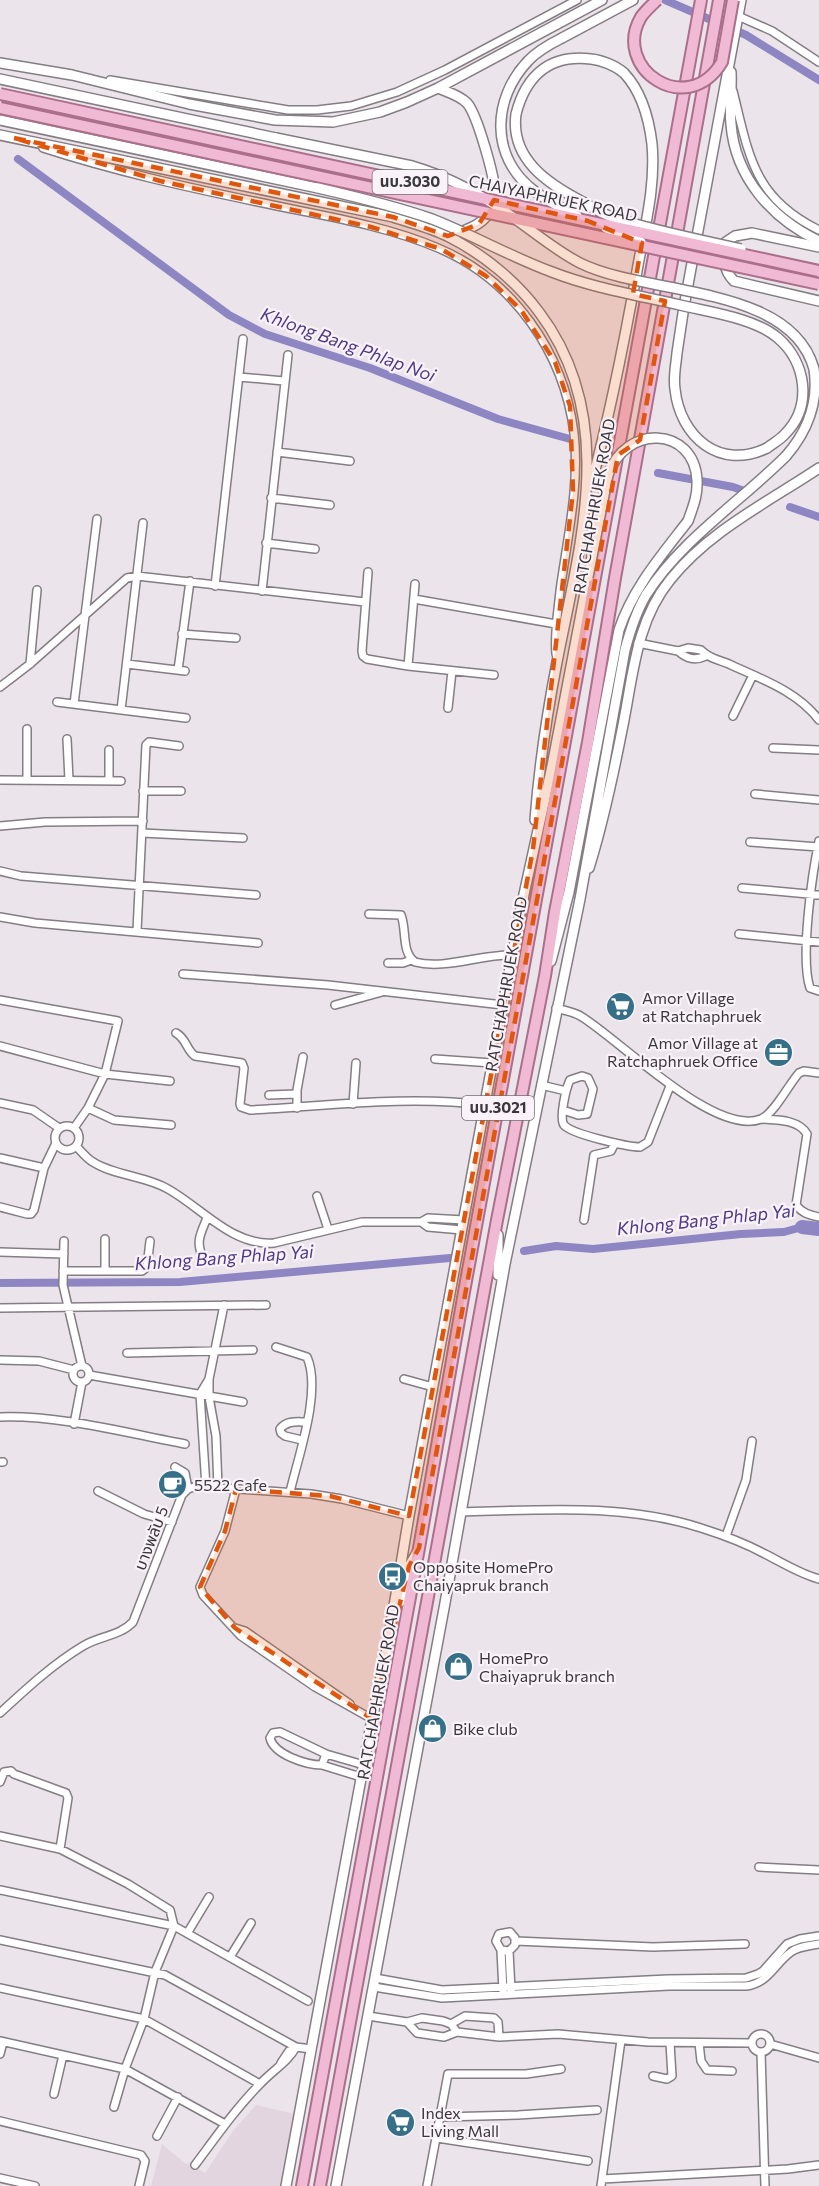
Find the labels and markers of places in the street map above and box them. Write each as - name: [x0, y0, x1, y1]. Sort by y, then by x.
- place label: Amor Village at Ratchaphruek: [642, 988, 762, 1025]
- supermarket icon: Amor Village at Ratchaphruek: [605, 991, 637, 1023]
- place label: Amor Village at Ratchaphruek Office: [607, 1033, 758, 1070]
- office icon: Amor Village at Ratchaphruek Office: [763, 1036, 795, 1068]
- cafe icon: 5522 Cafe: [157, 1469, 189, 1501]
- place label: 5522 Cafe: [194, 1475, 267, 1494]
- place label: Opposite HomePro Chaiyapruk branch: [413, 1557, 553, 1594]
- bus stop icon: Opposite HomePro Chaiyapruk branch: [376, 1560, 408, 1592]
- place label: HomePro Chaiyapruk branch: [479, 1648, 615, 1685]
- shop icon: HomePro Chaiyapruk branch: [442, 1651, 474, 1683]
- shop icon: Bike club: [416, 1713, 448, 1745]
- place label: Bike club: [453, 1719, 518, 1738]
- place label: Index Living Mall: [421, 2103, 499, 2140]
- supermarket icon: Index Living Mall: [384, 2106, 416, 2138]

